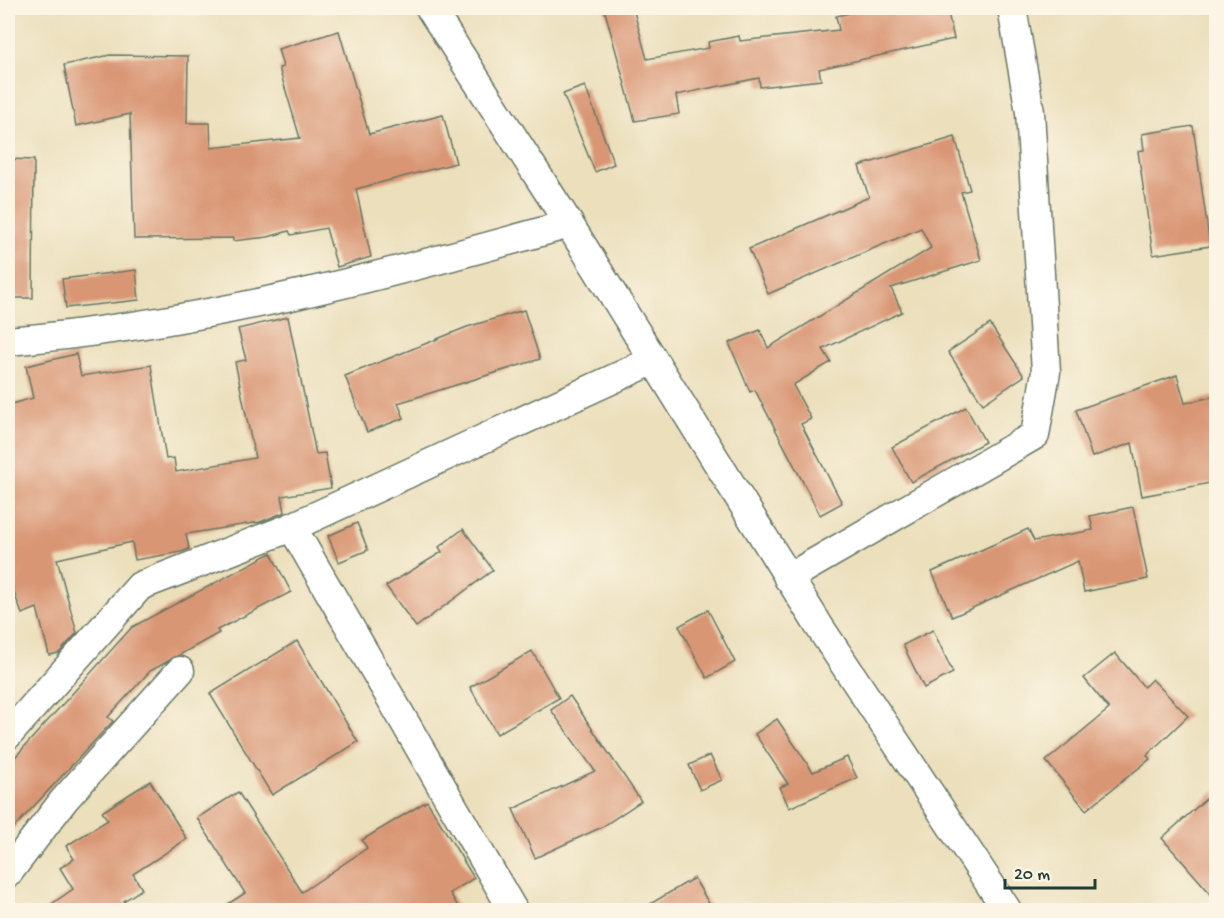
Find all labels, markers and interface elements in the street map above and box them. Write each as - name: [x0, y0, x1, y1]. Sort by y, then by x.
- scale bar: [1005, 852, 1095, 890]
- text: 20 m: [1014, 865, 1050, 886]

